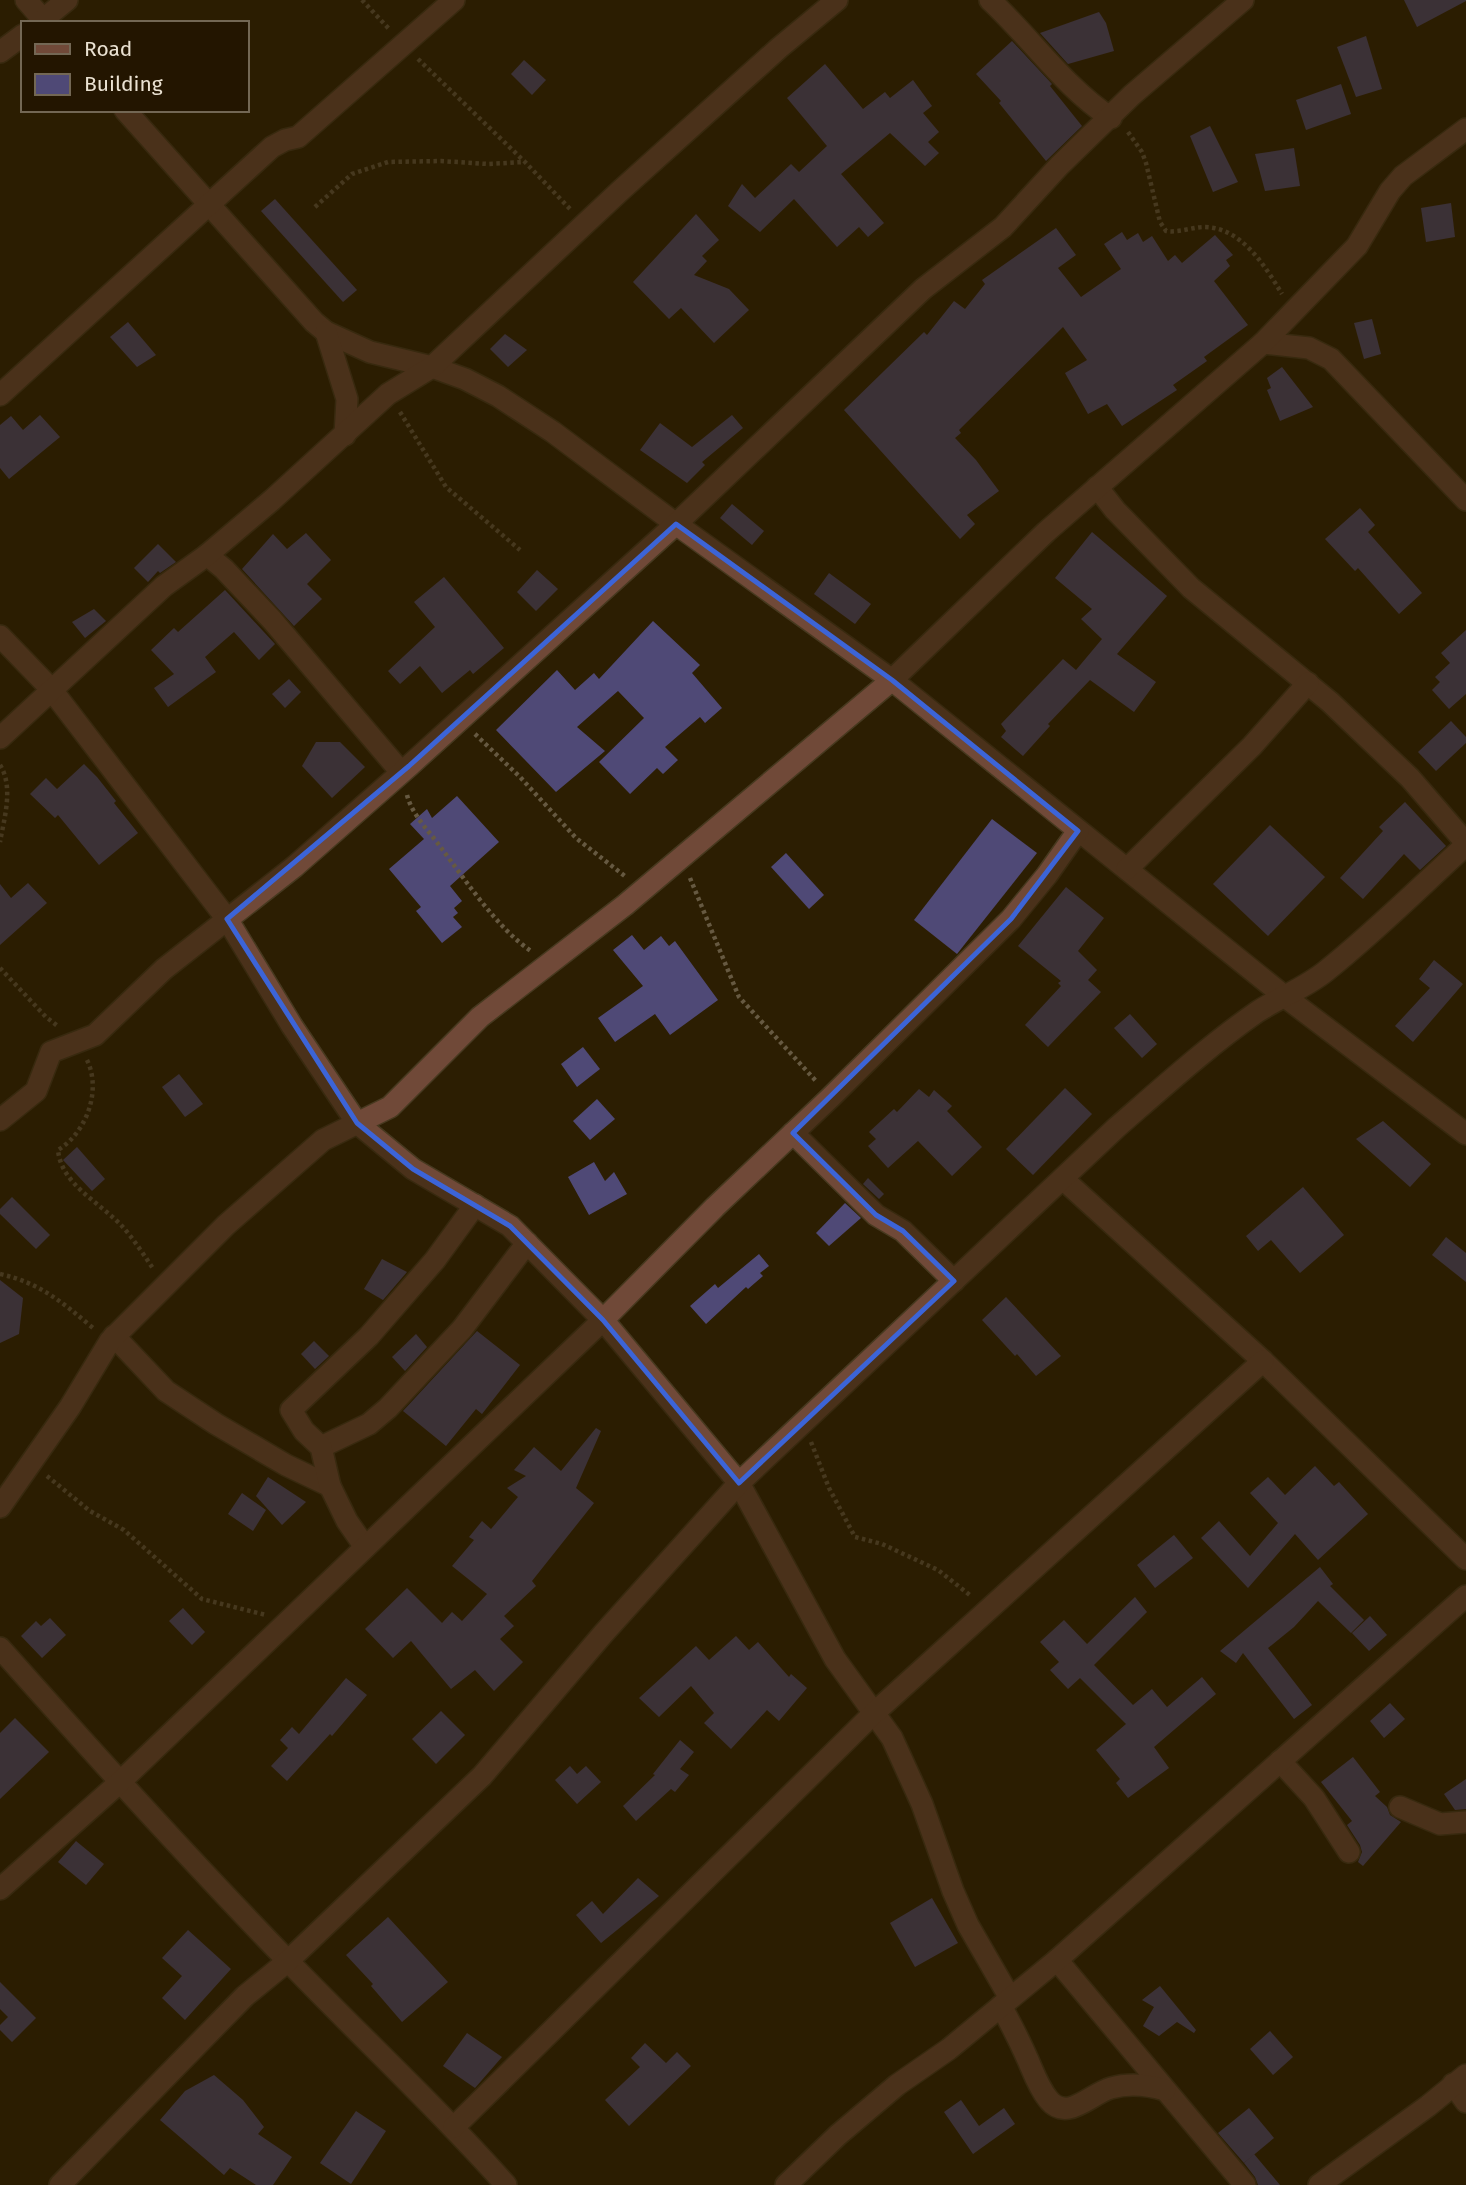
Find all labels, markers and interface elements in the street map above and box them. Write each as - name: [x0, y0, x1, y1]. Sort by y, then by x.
- legend: [21, 21, 248, 112]
- text: Road: [84, 36, 132, 62]
- text: Building: [84, 71, 163, 97]

